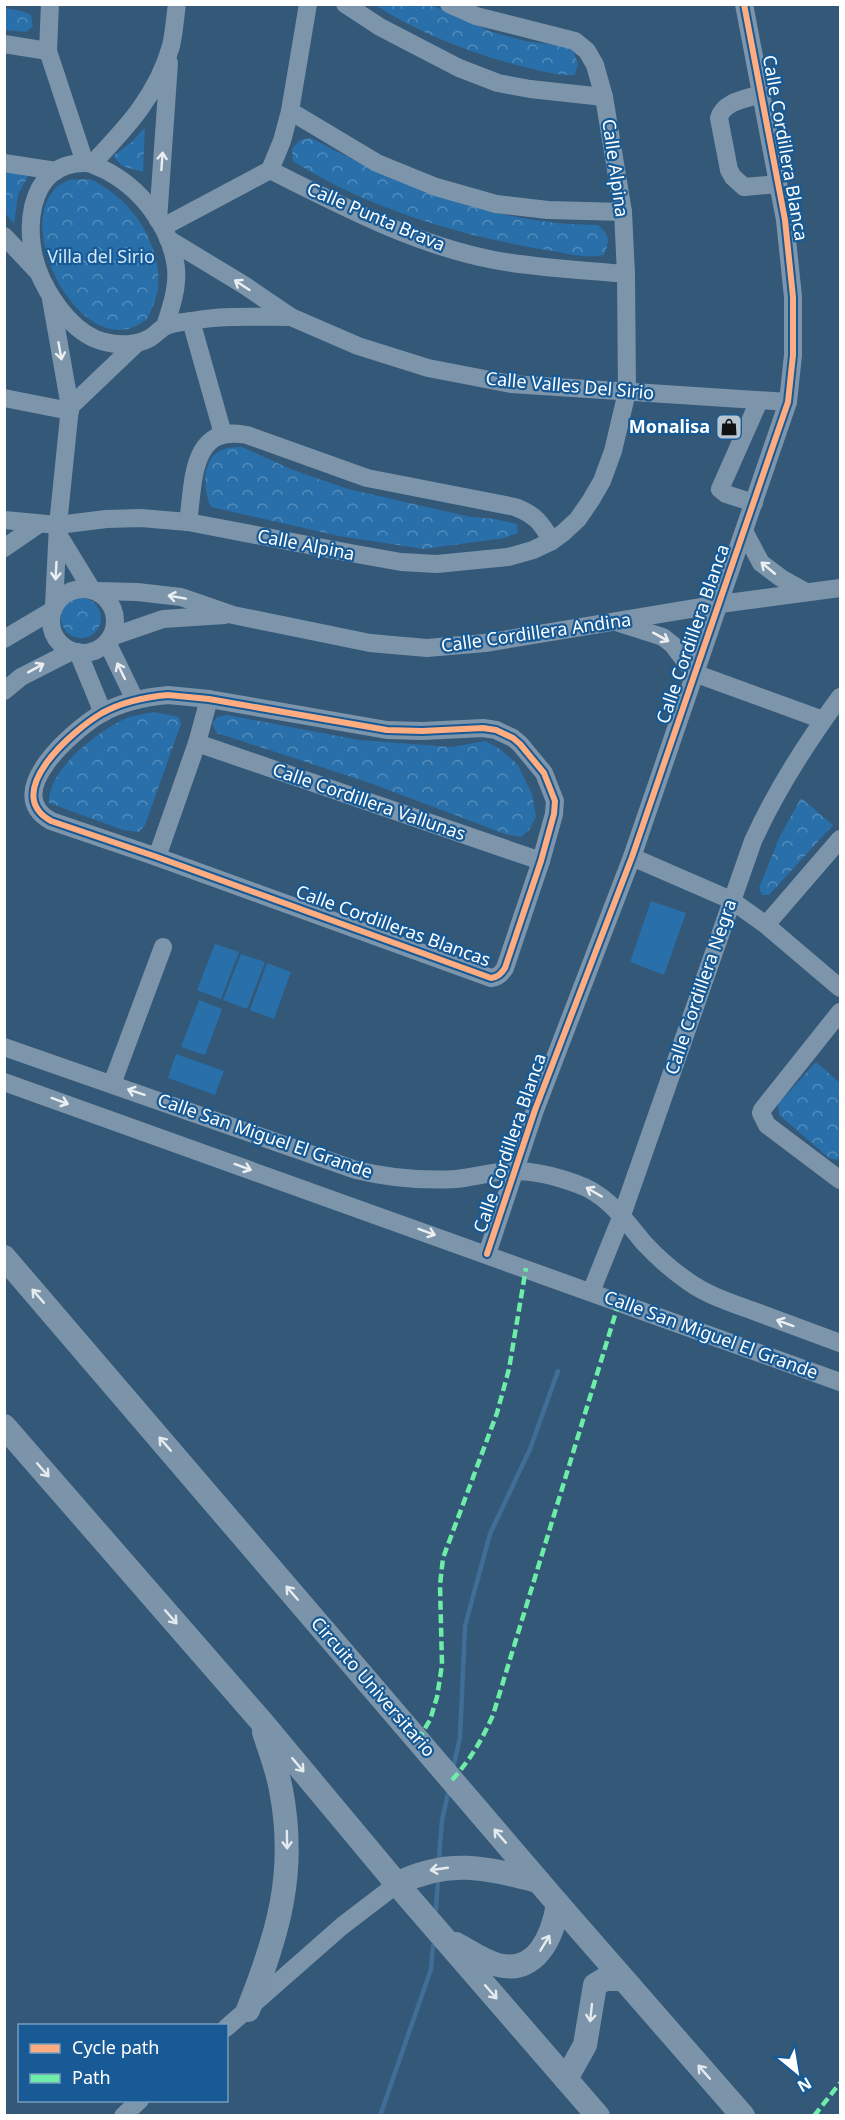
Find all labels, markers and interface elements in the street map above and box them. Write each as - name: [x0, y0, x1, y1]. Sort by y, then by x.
- street label: Calle Cordillera Blanca: [758, 53, 814, 243]
- street label: Calle Alpina: [597, 117, 635, 218]
- one-way arrow: [157, 152, 168, 172]
- street label: Calle Punta Brava: [304, 176, 449, 256]
- park label: Villa del Sirio: [47, 244, 155, 268]
- one-way arrow: [234, 278, 251, 290]
- one-way arrow: [55, 340, 66, 360]
- street label: Calle Valles Del Sirio: [485, 366, 655, 404]
- shop icon: Monalisa: [714, 412, 744, 442]
- place label: Monalisa: [629, 414, 710, 438]
- street label: Calle Alpina: [255, 523, 357, 565]
- street label: Calle Cordillera Blanca: [650, 541, 734, 727]
- one-way arrow: [50, 561, 61, 581]
- one-way arrow: [760, 562, 776, 575]
- one-way arrow: [168, 591, 187, 602]
- street label: Calle Cordillera Andina: [439, 607, 632, 657]
- one-way arrow: [652, 632, 669, 644]
- one-way arrow: [27, 662, 45, 673]
- one-way arrow: [114, 662, 126, 680]
- street label: Calle Cordillera Vallunas: [270, 757, 469, 845]
- street label: Calle Cordilleras Blancas: [293, 879, 494, 971]
- street label: Calle Cordillera Negra: [659, 896, 741, 1078]
- street label: Calle Cordillera Blanca: [467, 1050, 551, 1236]
- one-way arrow: [127, 1086, 146, 1097]
- street label: Calle San Miguel El Grande: [155, 1087, 376, 1183]
- one-way arrow: [50, 1097, 68, 1108]
- one-way arrow: [233, 1162, 252, 1173]
- one-way arrow: [585, 1186, 602, 1198]
- one-way arrow: [417, 1228, 436, 1239]
- street label: Calle San Miguel El Grande: [601, 1284, 822, 1384]
- one-way arrow: [31, 1289, 45, 1304]
- one-way arrow: [777, 1316, 795, 1327]
- one-way arrow: [158, 1437, 172, 1452]
- one-way arrow: [36, 1462, 50, 1477]
- one-way arrow: [285, 1585, 298, 1601]
- one-way arrow: [164, 1609, 178, 1624]
- street label: Circuito Universitario: [306, 1611, 441, 1761]
- one-way arrow: [291, 1757, 304, 1773]
- one-way arrow: [281, 1829, 293, 1849]
- one-way arrow: [493, 1829, 507, 1844]
- one-way arrow: [430, 1864, 450, 1875]
- one-way arrow: [540, 1935, 552, 1952]
- one-way arrow: [484, 1984, 498, 1999]
- one-way arrow: [585, 2003, 596, 2023]
- legend: [18, 2024, 228, 2102]
- text: Cycle path: [72, 2035, 159, 2059]
- north arrow: [767, 2042, 827, 2102]
- text: Path: [72, 2065, 111, 2089]
- one-way arrow: [697, 2065, 711, 2080]
- text: N: [793, 2072, 816, 2098]

